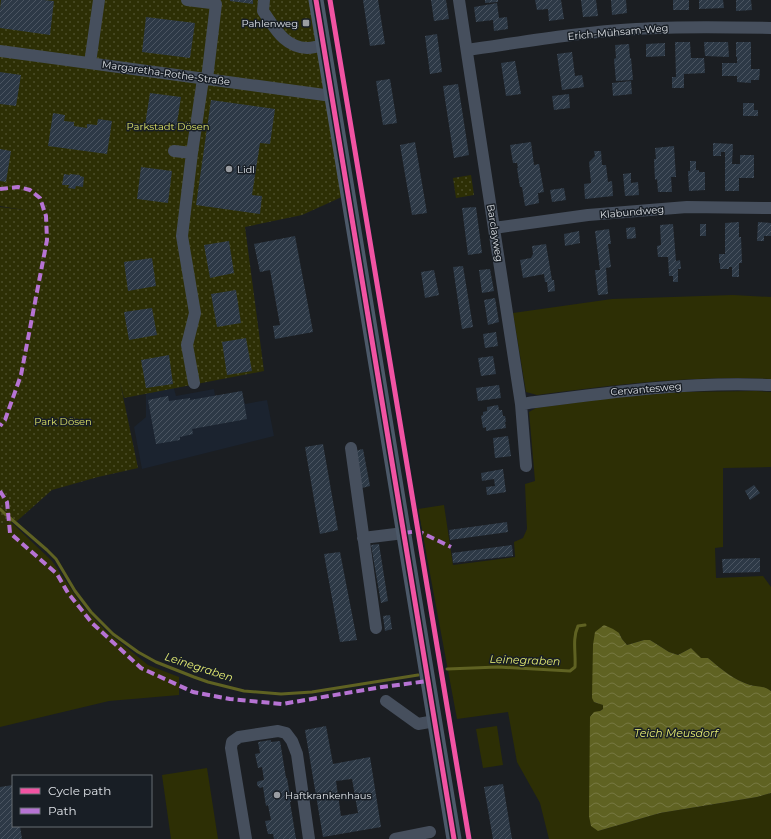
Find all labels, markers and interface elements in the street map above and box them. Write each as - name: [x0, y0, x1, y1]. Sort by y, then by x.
- place label: Pahlenweg: [241, 17, 298, 30]
- marker: Pahlenweg: [301, 18, 311, 28]
- street label: Erich-Mühsam-Weg: [567, 21, 669, 43]
- street label: Margaretha-Rothe-Straße: [101, 58, 231, 88]
- park label: Parkstadt Dösen: [127, 120, 209, 133]
- place label: Lidl: [237, 163, 255, 176]
- marker: Lidl: [224, 164, 234, 174]
- street label: Barclayweg: [484, 203, 506, 263]
- street label: Klabundweg: [599, 203, 665, 221]
- street label: Cervantesweg: [610, 379, 682, 399]
- park label: Park Dösen: [34, 415, 92, 428]
- water label: Leinegraben: [163, 649, 235, 685]
- water label: Leinegraben: [489, 652, 561, 668]
- water label: Teich Meusdorf: [634, 726, 720, 740]
- legend: [12, 775, 152, 827]
- text: Cycle path: [48, 783, 111, 798]
- place label: Haftkrankenhaus: [285, 789, 372, 802]
- marker: Haftkrankenhaus: [272, 790, 282, 800]
- text: Path: [48, 803, 77, 818]

